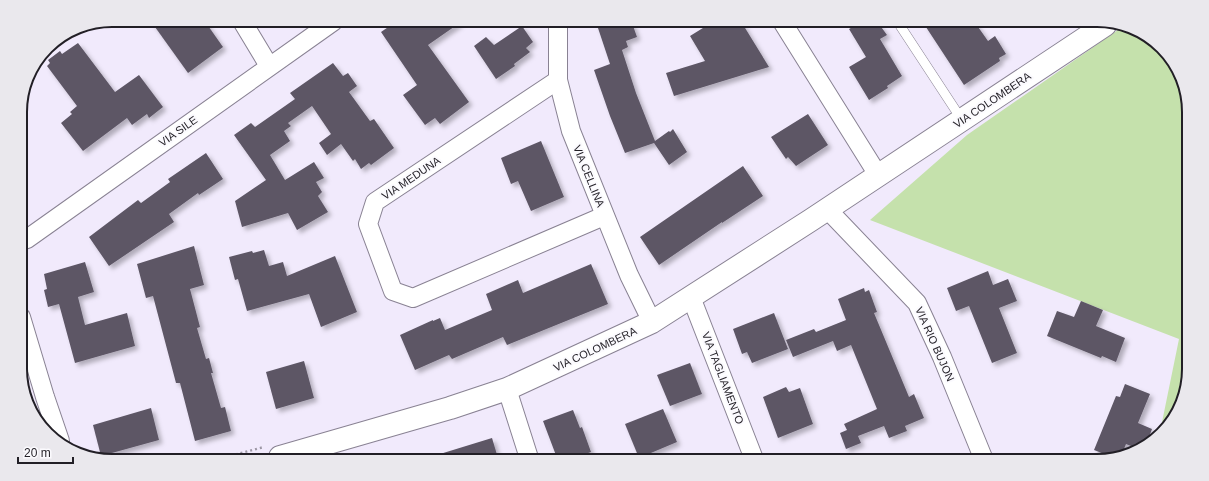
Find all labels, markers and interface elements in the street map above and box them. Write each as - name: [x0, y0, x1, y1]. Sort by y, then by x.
- street label: VIA COLOMBERA: [951, 69, 1033, 130]
- street label: VIA SILE: [157, 113, 199, 149]
- street label: VIA CELLINA: [571, 143, 607, 209]
- street label: VIA MEDUNA: [380, 154, 443, 202]
- street label: VIA RIO BUJON: [913, 305, 957, 383]
- street label: VIA COLOMBERA: [551, 324, 639, 374]
- street label: VIA TAGLIAMENTO: [700, 330, 746, 426]
- scale bar: [18, 439, 73, 465]
- text: 20 m: [24, 446, 51, 460]

